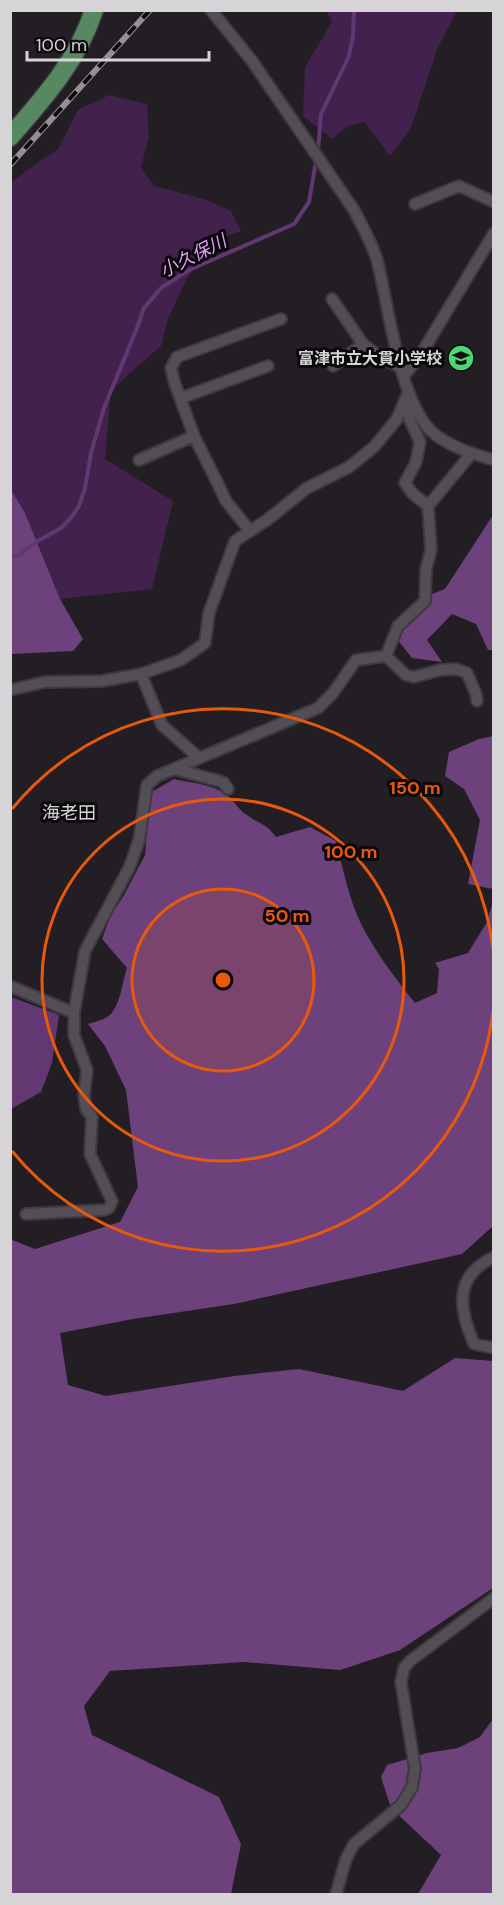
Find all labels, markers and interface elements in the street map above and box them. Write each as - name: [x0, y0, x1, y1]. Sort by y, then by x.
- scale bar: [27, 24, 208, 62]
- text: 100 m: [36, 33, 87, 57]
- water label: 小久保川: [155, 228, 232, 283]
- school or university icon: 富津市立大貫小学校: [446, 343, 476, 373]
- place label: 富津市立大貫小学校: [298, 348, 442, 369]
- text: 150 m: [389, 776, 441, 800]
- district label: 海老田: [42, 801, 96, 825]
- text: 100 m: [324, 840, 378, 864]
- text: 50 m: [264, 904, 310, 928]
- centre of rings: [213, 970, 233, 990]

